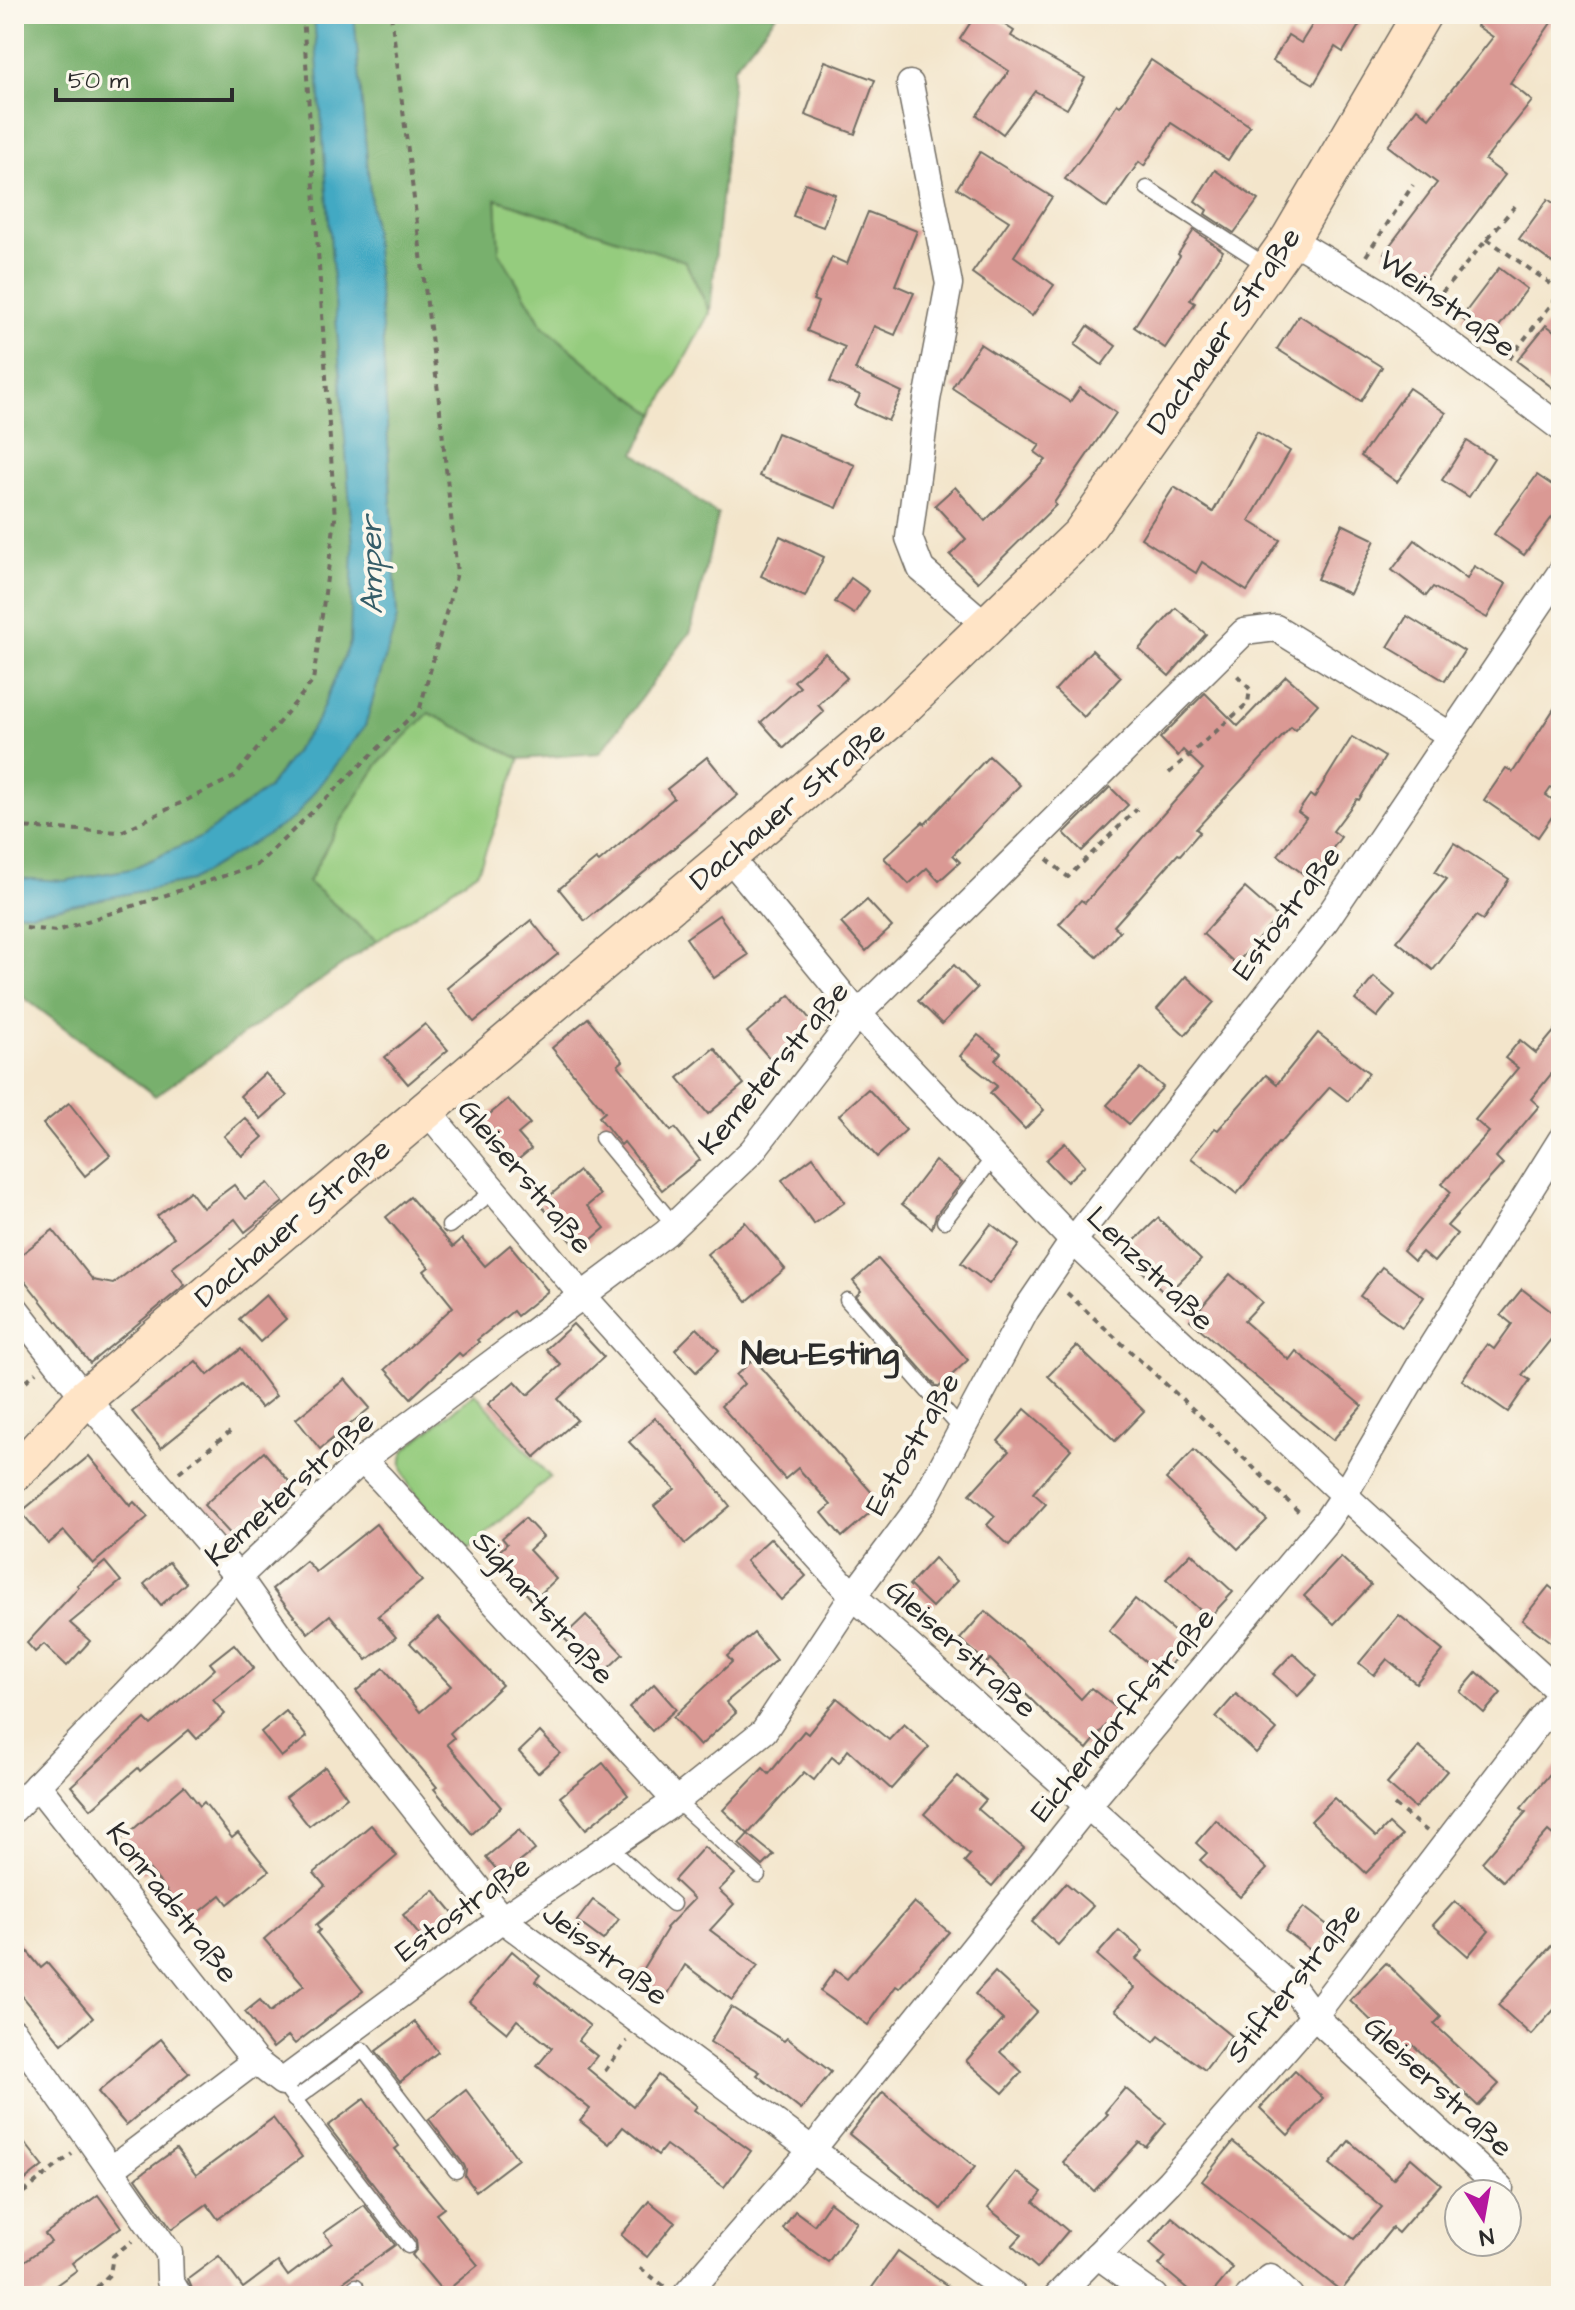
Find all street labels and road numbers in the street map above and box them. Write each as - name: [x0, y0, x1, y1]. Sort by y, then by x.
- street label: Dachauer Straße: [1137, 219, 1311, 443]
- street label: Weinstraße: [1370, 240, 1524, 368]
- street label: Dachauer Straße: [681, 711, 895, 901]
- street label: Estostraße: [1223, 837, 1351, 989]
- street label: Kemeterstraße: [689, 972, 859, 1164]
- street label: Gleiserstraße: [448, 1090, 602, 1264]
- street label: Dachauer Straße: [186, 1128, 400, 1318]
- street label: Lenzstraße: [1077, 1197, 1223, 1341]
- street label: Estostraße: [855, 1365, 971, 1523]
- street label: Kemeterstraße: [196, 1401, 384, 1577]
- street label: Sighartstraße: [462, 1522, 624, 1695]
- street label: Gleiserstraße: [876, 1570, 1046, 1728]
- street label: Eichendorffstraße: [1021, 1599, 1225, 1831]
- street label: Konradstraße: [96, 1814, 248, 1992]
- street label: Estostraße: [387, 1845, 539, 1973]
- street label: Jeisstraße: [533, 1894, 677, 2016]
- street label: Stifterstraße: [1216, 1894, 1372, 2072]
- street label: Gleiserstraße: [1354, 2007, 1522, 2167]

